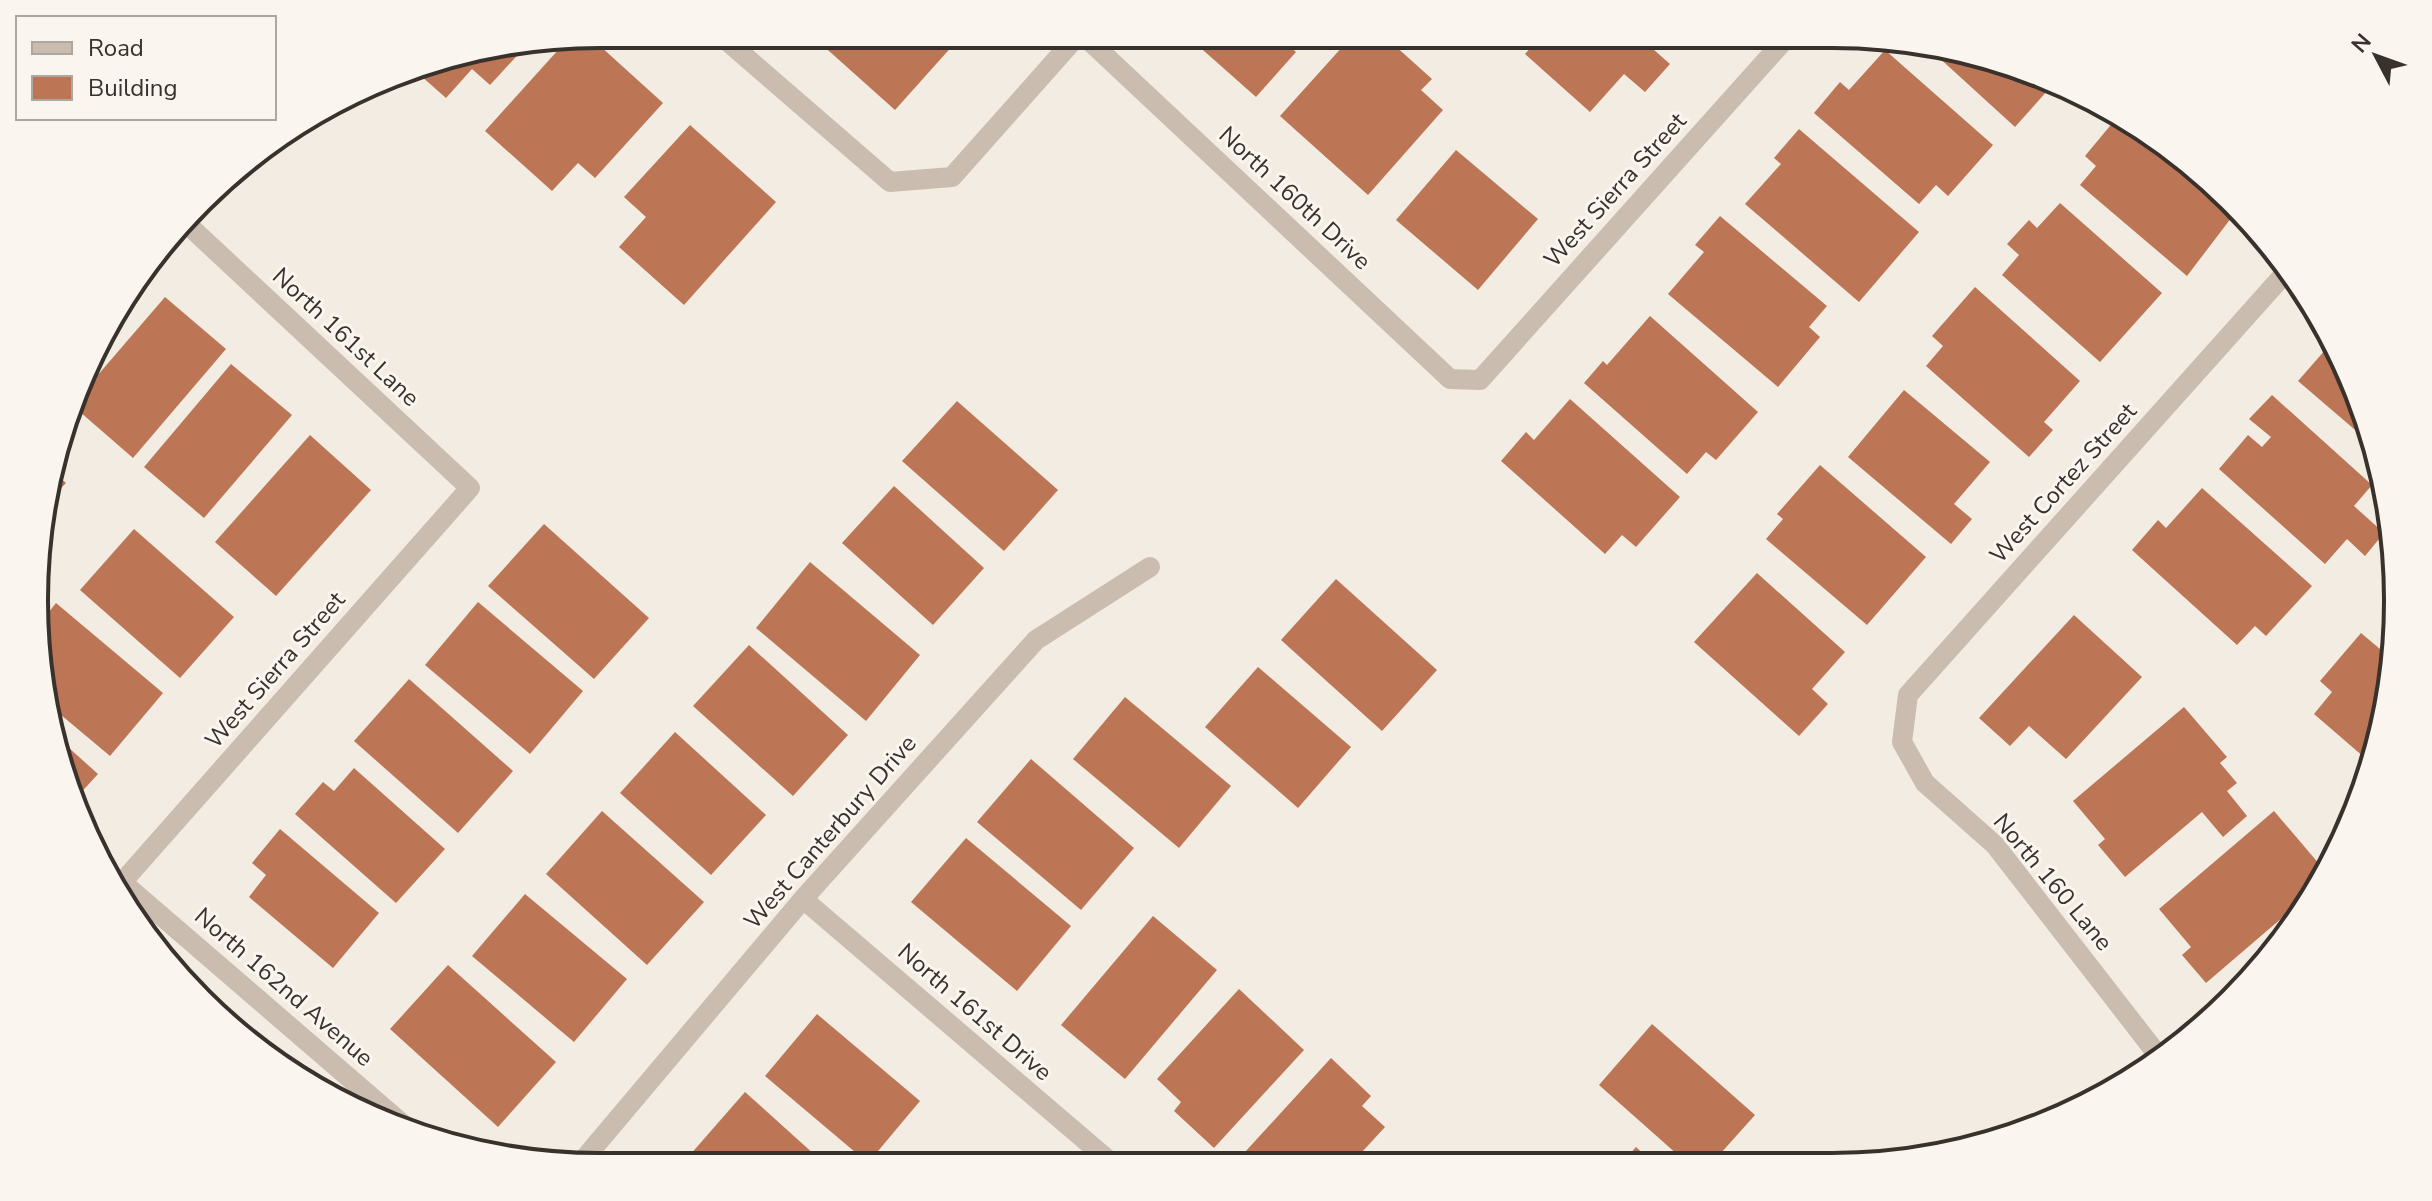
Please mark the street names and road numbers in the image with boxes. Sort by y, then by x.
street label: West Sierra Street [1537,105,1694,274]
street label: North 160th Drive [1212,119,1378,277]
street label: North 161st Lane [266,261,426,413]
street label: West Cortez Street [1982,396,2144,570]
street label: West Sierra Street [198,584,353,755]
street label: West Canterbury Drive [737,728,923,936]
street label: North 160 Lane [1986,807,2120,957]
street label: North 162nd Avenue [188,900,380,1074]
street label: North 161st Drive [891,936,1059,1088]

